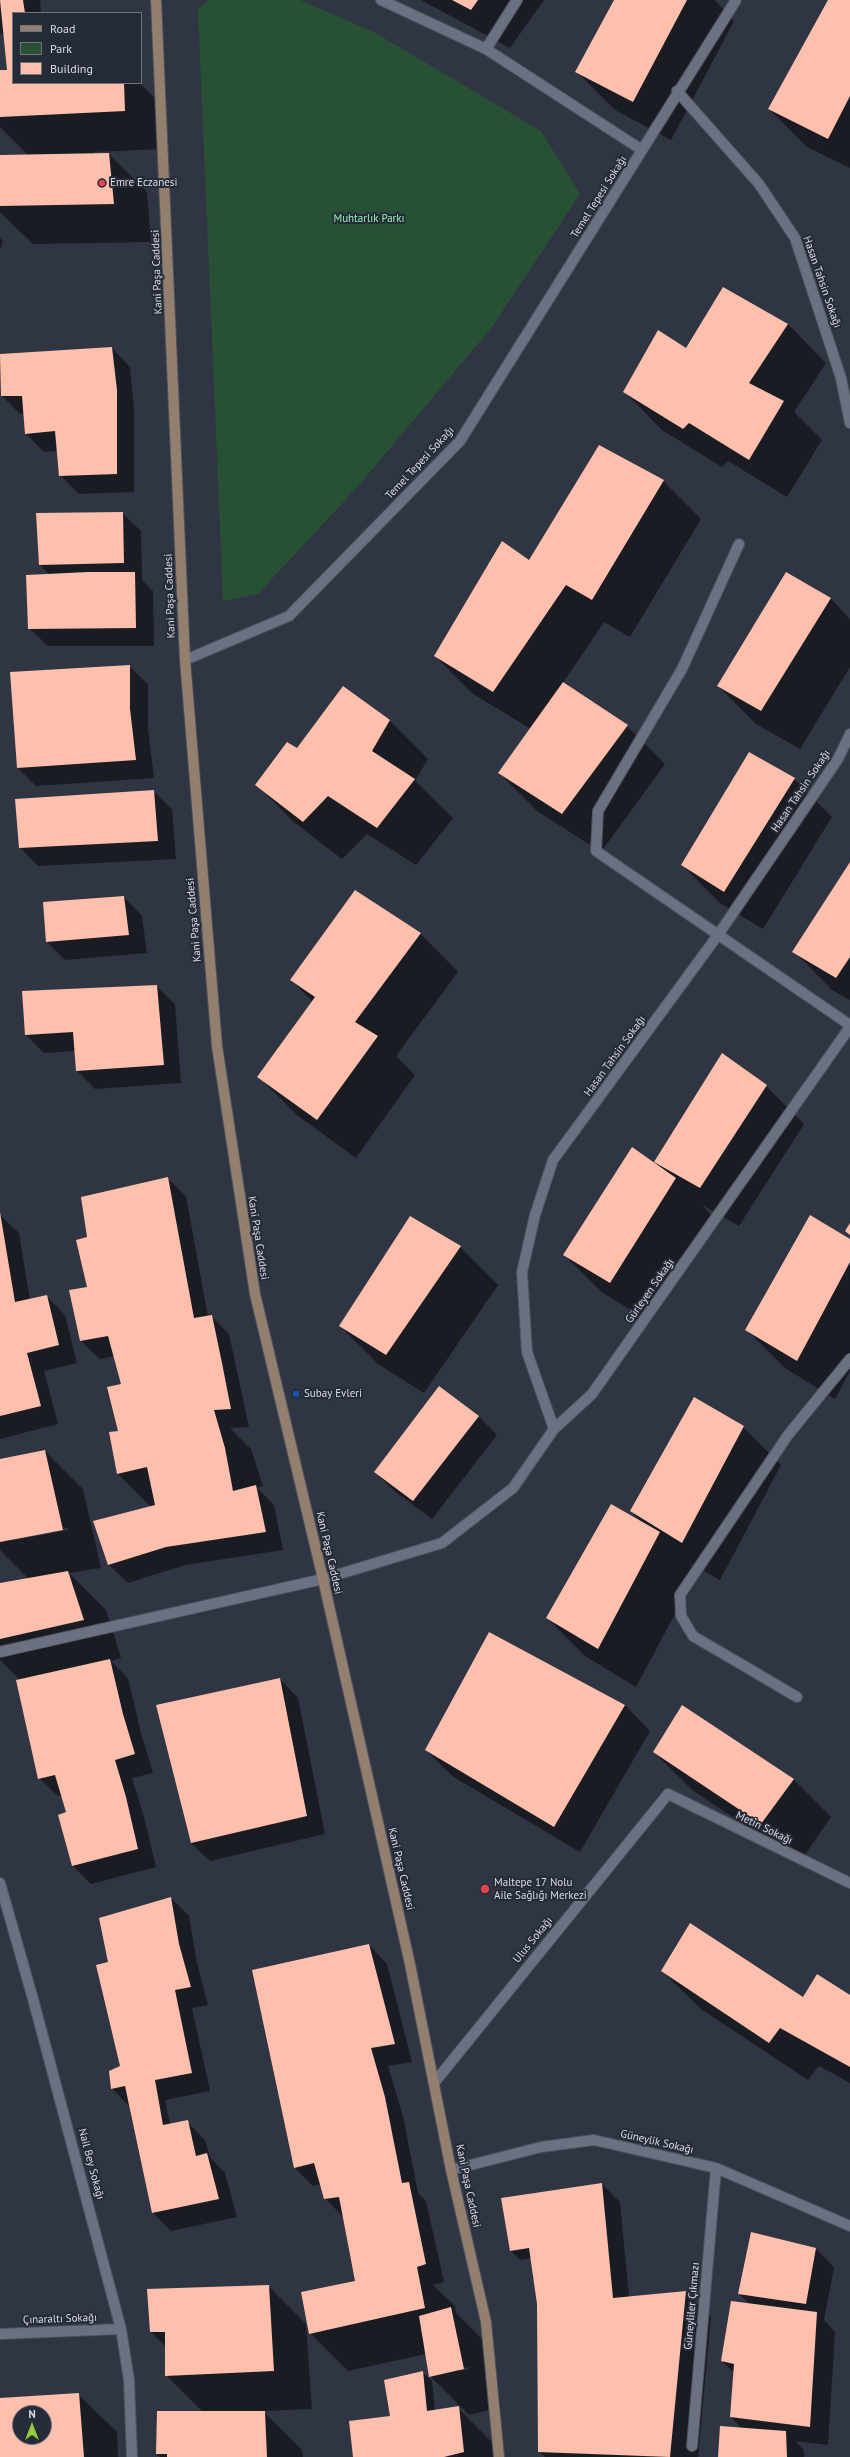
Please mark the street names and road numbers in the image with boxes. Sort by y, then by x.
street label: Temel Tepesi Sokağı [568,153,630,241]
street label: Kani Paşa Caddesi [149,230,165,314]
street label: Hasan Tahsin Sokağı [800,234,844,330]
street label: Temel Tepesi Sokağı [383,424,457,502]
street label: Kani Paşa Caddesi [162,554,178,638]
street label: Hasan Tahsin Sokağı [769,747,833,835]
street label: Kani Paşa Caddesi [184,877,204,963]
street label: Hasan Tahsin Sokağı [581,1013,649,1099]
street label: Kani Paşa Caddesi [245,1195,271,1281]
street label: Gürleyen Sokağı [623,1256,677,1326]
street label: Kani Paşa Caddesi [313,1510,345,1596]
street label: Metin Sokağı [734,1809,794,1847]
street label: Kani Paşa Caddesi [385,1826,417,1912]
street label: Ulus Sokağı [511,1914,555,1966]
street label: Nail Bey Sokağı [75,2127,107,2201]
street label: Güneylik Sokağı [619,2127,695,2157]
street label: Kani Paşa Caddesi [453,2143,483,2229]
street label: Güneyliler Çıkmazı [682,2262,702,2350]
street label: Çınaraltı Sokağı [23,2311,97,2327]

